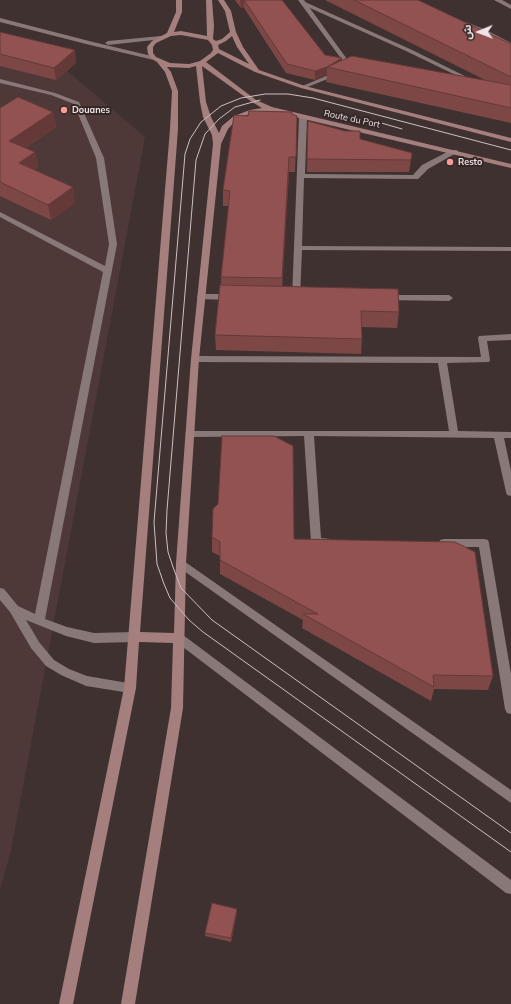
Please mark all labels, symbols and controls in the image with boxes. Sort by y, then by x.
north arrow [459,12,499,52]
text: ش [460,25,474,40]
marker: Douanes [59,105,69,115]
place label: Douanes [72,105,110,115]
street label: Route du Port [323,108,381,130]
marker: Resto [445,157,455,167]
place label: Resto [458,157,482,167]

